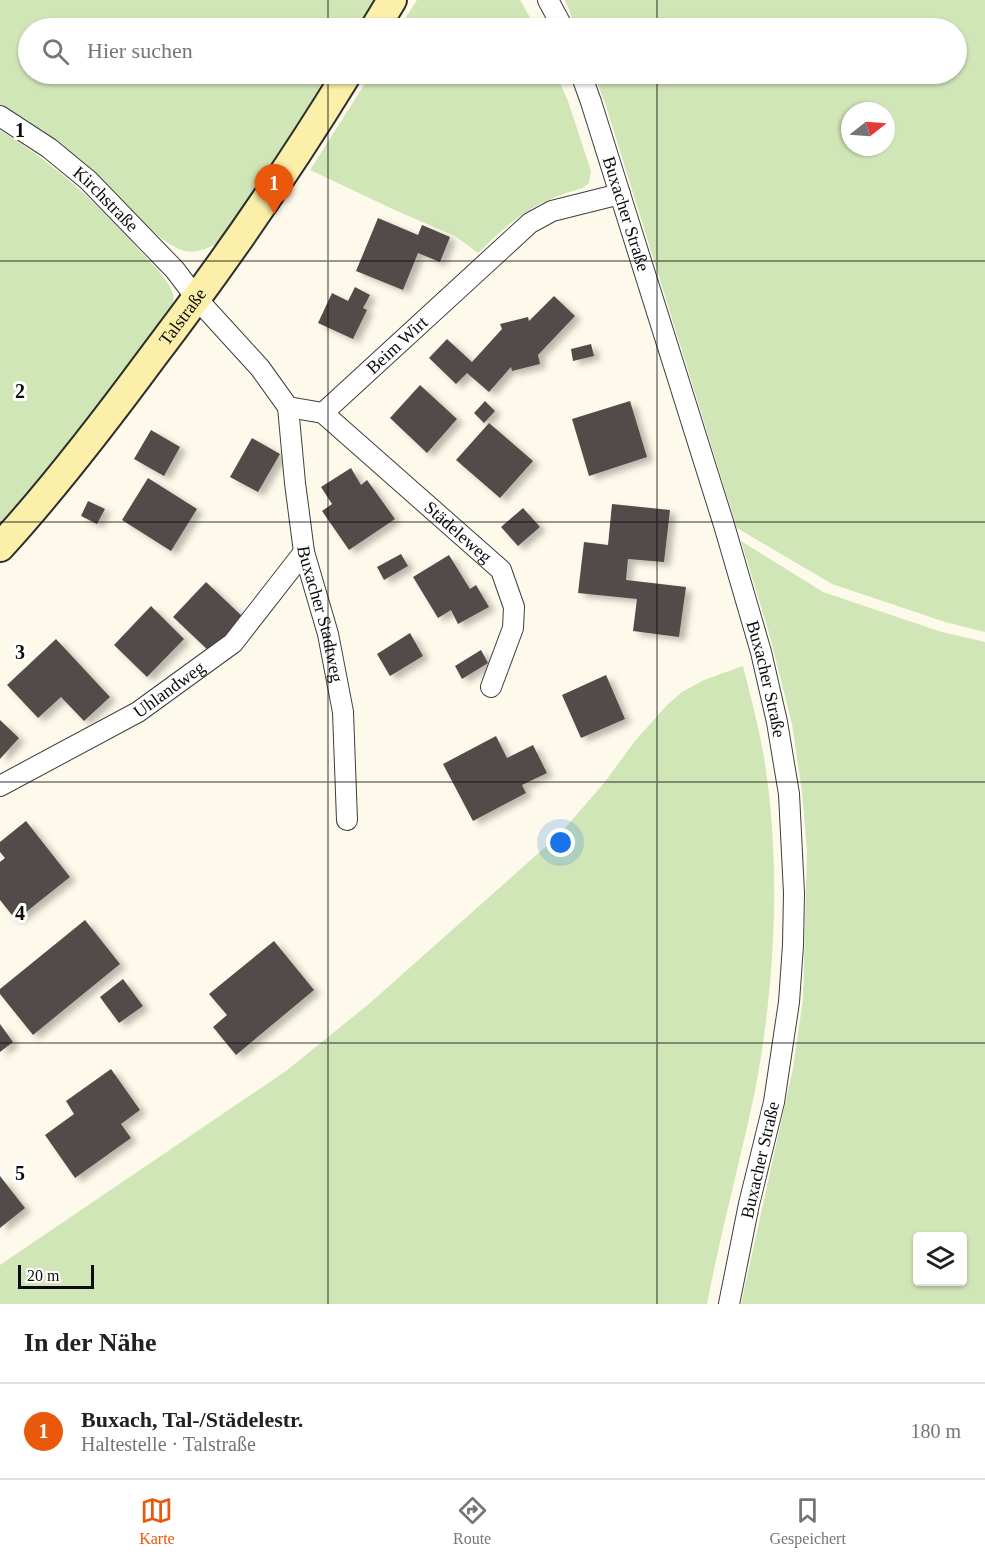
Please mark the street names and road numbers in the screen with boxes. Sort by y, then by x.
street label: Buxacher Straße [599,154,654,274]
street label: Kirchstraße [69,162,142,236]
street label: Talstraße [155,284,210,349]
street label: Beim Wirt [362,312,432,378]
street label: Städeleweg [420,497,496,567]
street label: Buxacher Stadtweg [293,545,347,684]
street label: Buxacher Straße [742,618,789,739]
street label: Uhlandweg [130,657,209,722]
street label: Buxacher Straße [737,1100,783,1220]

